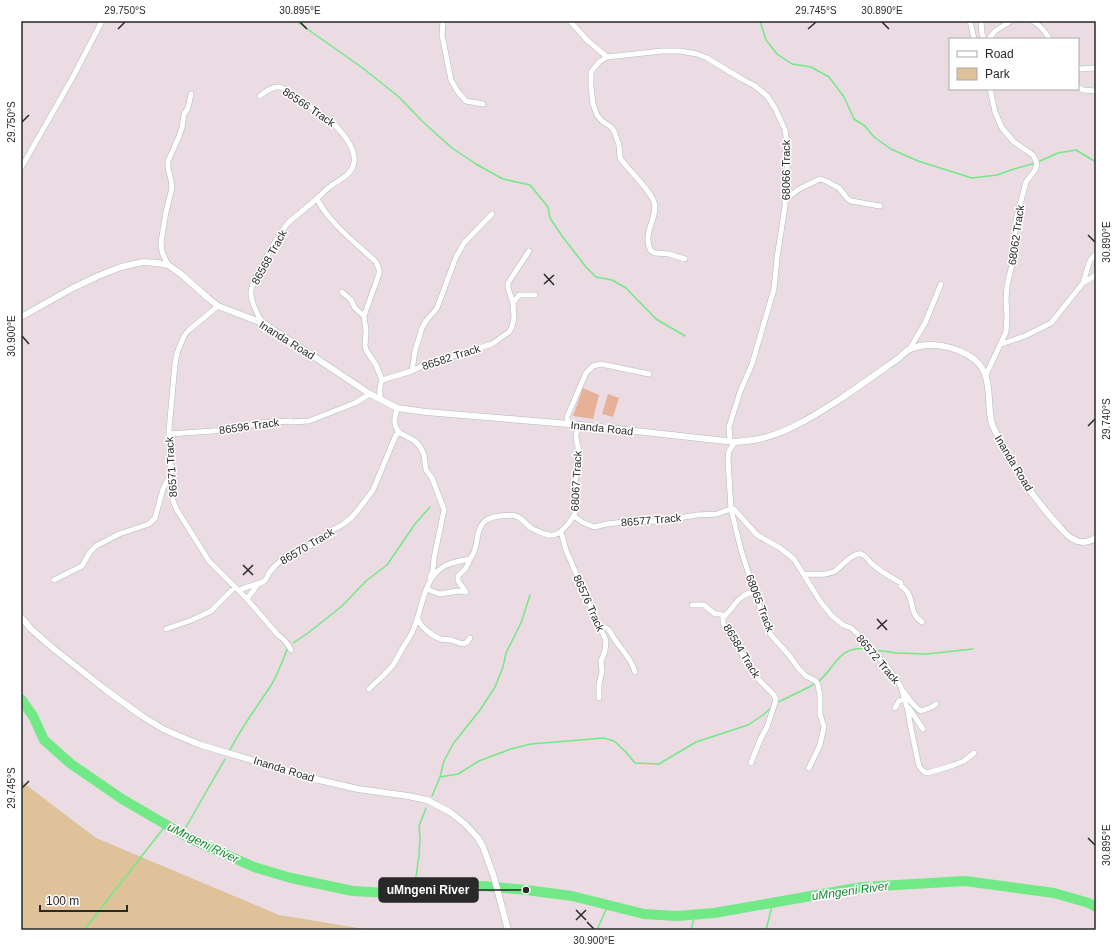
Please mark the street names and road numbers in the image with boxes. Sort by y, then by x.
street label: 86566 Track [281,85,338,129]
street label: 68066 Track [780,139,792,200]
street label: 68062 Track [1006,204,1026,266]
street label: 86568 Track [249,227,289,286]
street label: Inanda Road [257,318,317,362]
street label: 86582 Track [420,342,482,372]
street label: 86596 Track [218,416,280,436]
street label: Inanda Road [570,419,634,437]
street label: Inanda Road [993,433,1035,493]
street label: 86571 Track [163,436,179,498]
street label: 68067 Track [568,450,584,512]
street label: 86577 Track [620,511,682,529]
street label: 86570 Track [278,525,336,567]
street label: 86576 Track [571,573,607,634]
street label: 68065 Track [744,573,777,634]
street label: 86584 Track [721,622,763,680]
street label: 86572 Track [854,632,902,686]
street label: Inanda Road [252,754,316,784]

